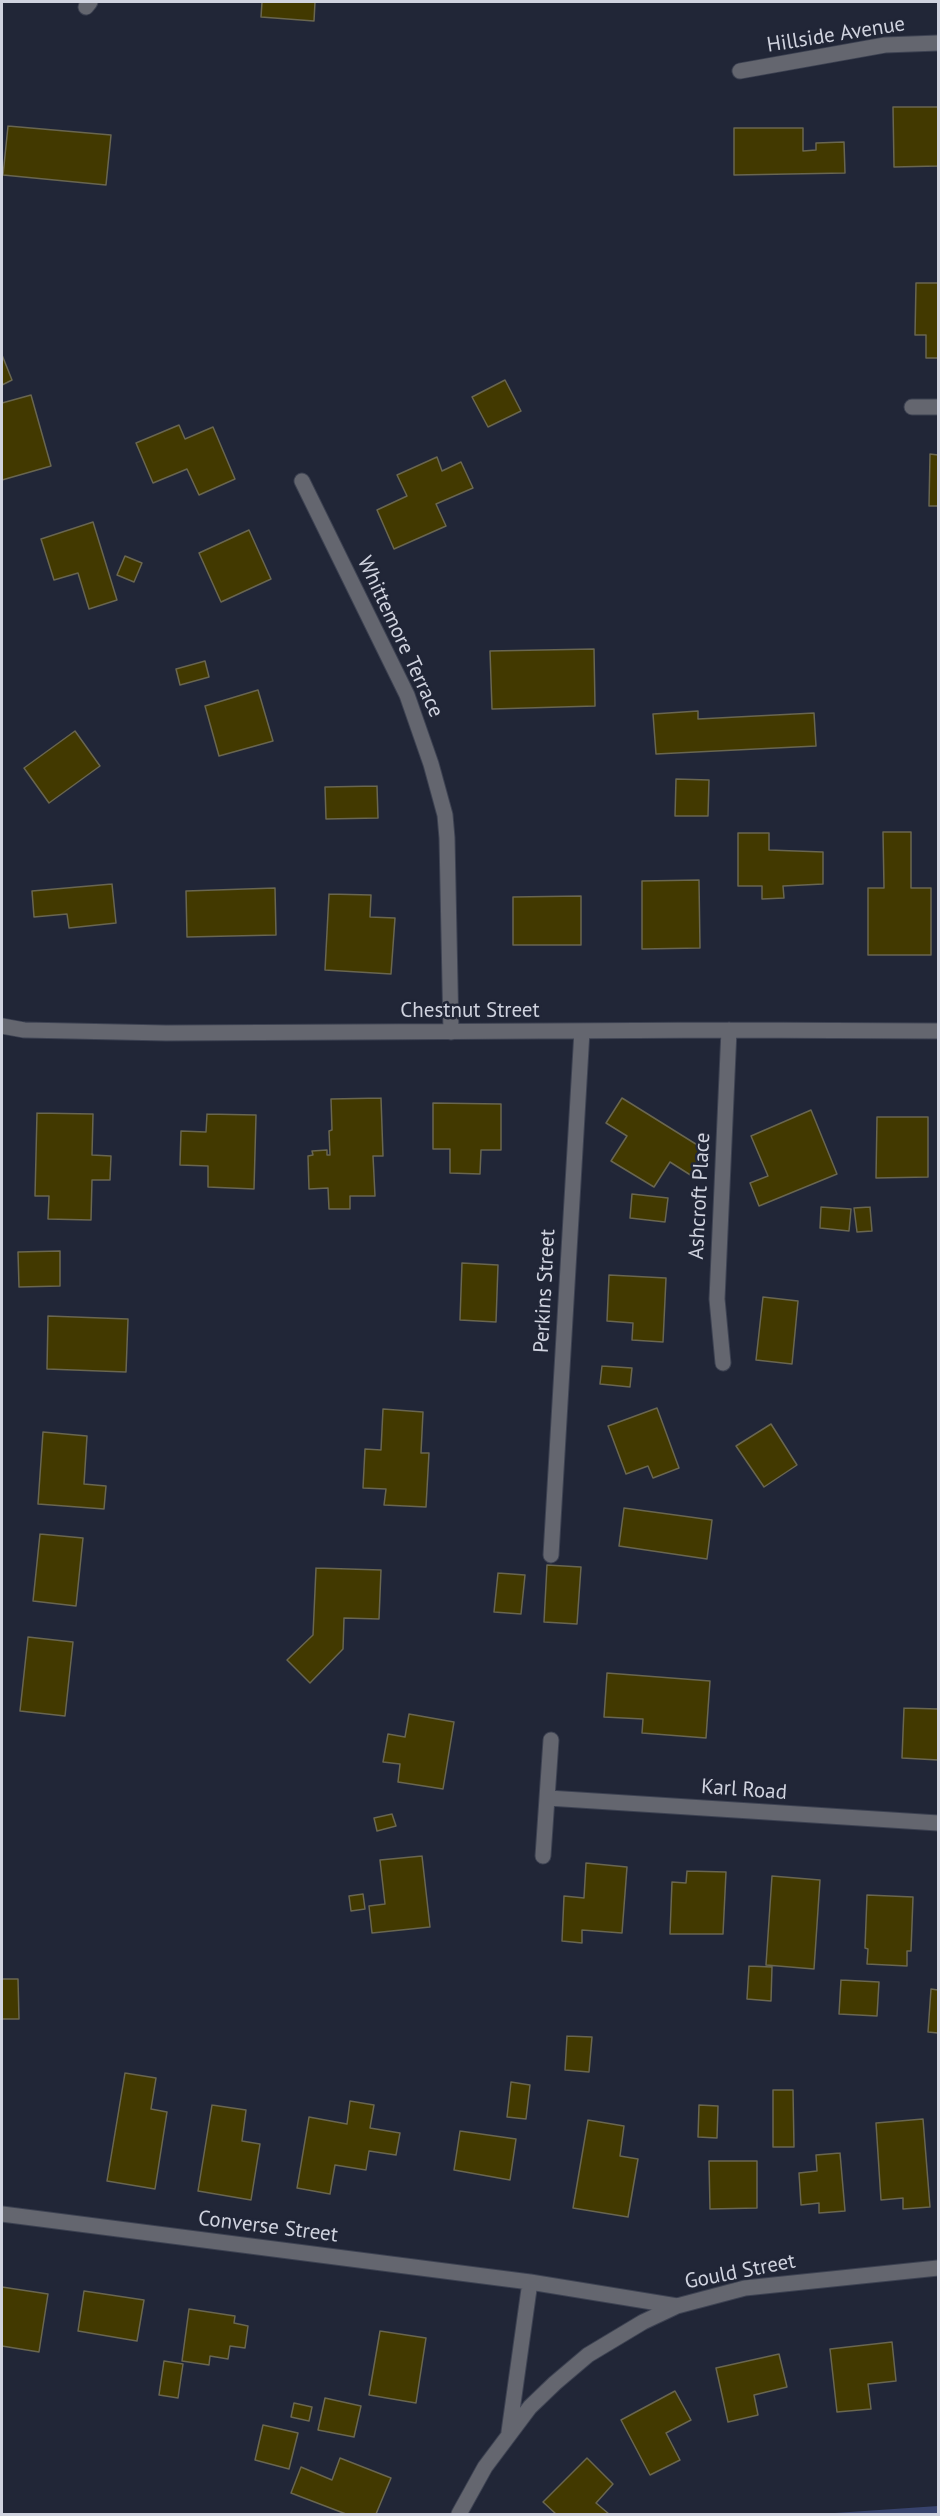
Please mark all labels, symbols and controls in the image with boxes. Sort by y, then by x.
street label: Hillside Avenue [765,12,907,58]
street label: Whittemore Terrace [352,552,448,722]
street label: Chestnut Street [400,998,540,1024]
street label: Ashcroft Place [684,1132,716,1260]
street label: Perkins Street [529,1228,561,1354]
street label: Karl Road [700,1774,788,1806]
street label: Converse Street [197,2206,339,2248]
street label: Gould Street [683,2249,797,2295]

